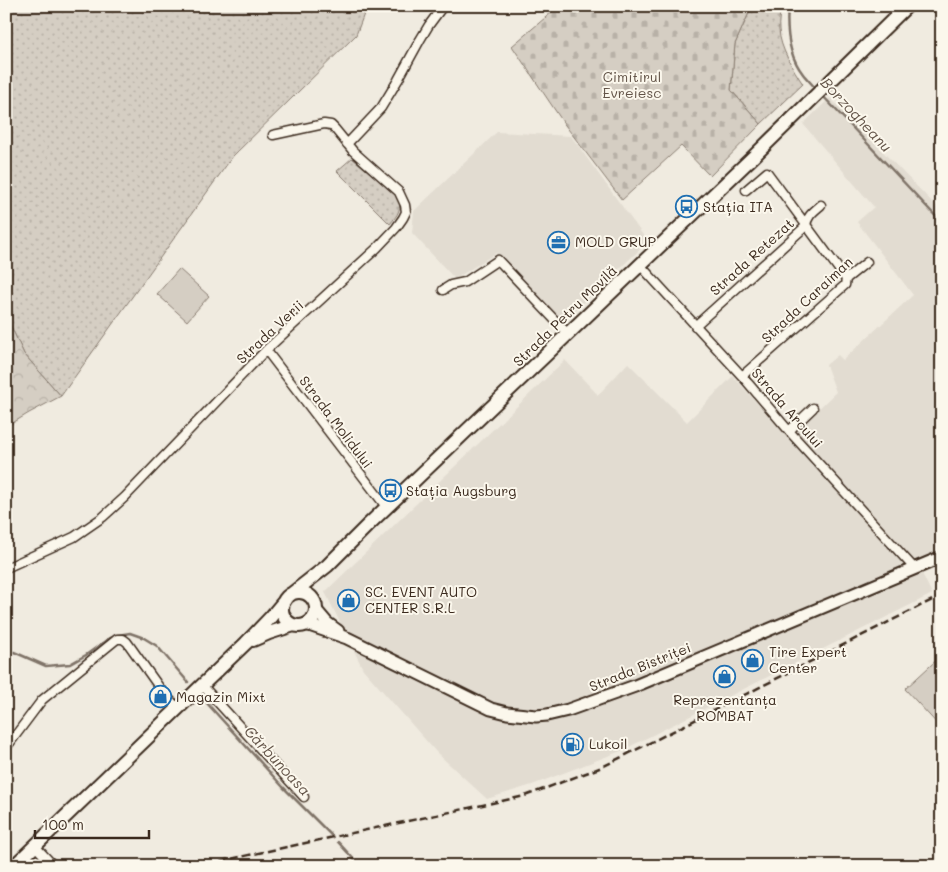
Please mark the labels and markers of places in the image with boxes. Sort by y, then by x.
bus stop icon: Stația ITA [675,195,699,219]
place label: Stația ITA [703,197,773,216]
office icon: MOLD GRUP [547,230,571,254]
place label: MOLD GRUP [575,232,656,251]
bus stop icon: Stația Augsburg [378,479,402,503]
place label: Stația Augsburg [406,481,516,500]
place label: SC. EVENT AUTO CENTER S.R.L [365,582,477,617]
shop icon: SC. EVENT AUTO CENTER S.R.L [337,588,361,612]
place label: Tire Expert Center [769,642,847,677]
shop icon: Tire Expert Center [741,648,765,672]
shop icon: Reprezentanța ROMBAT [713,665,737,689]
shop icon: Magazin Mixt [148,685,172,709]
place label: Magazin Mixt [176,687,266,706]
place label: Reprezentanța ROMBAT [673,690,777,725]
fuel station icon: Lukoil [561,732,585,756]
place label: Lukoil [589,734,628,753]

